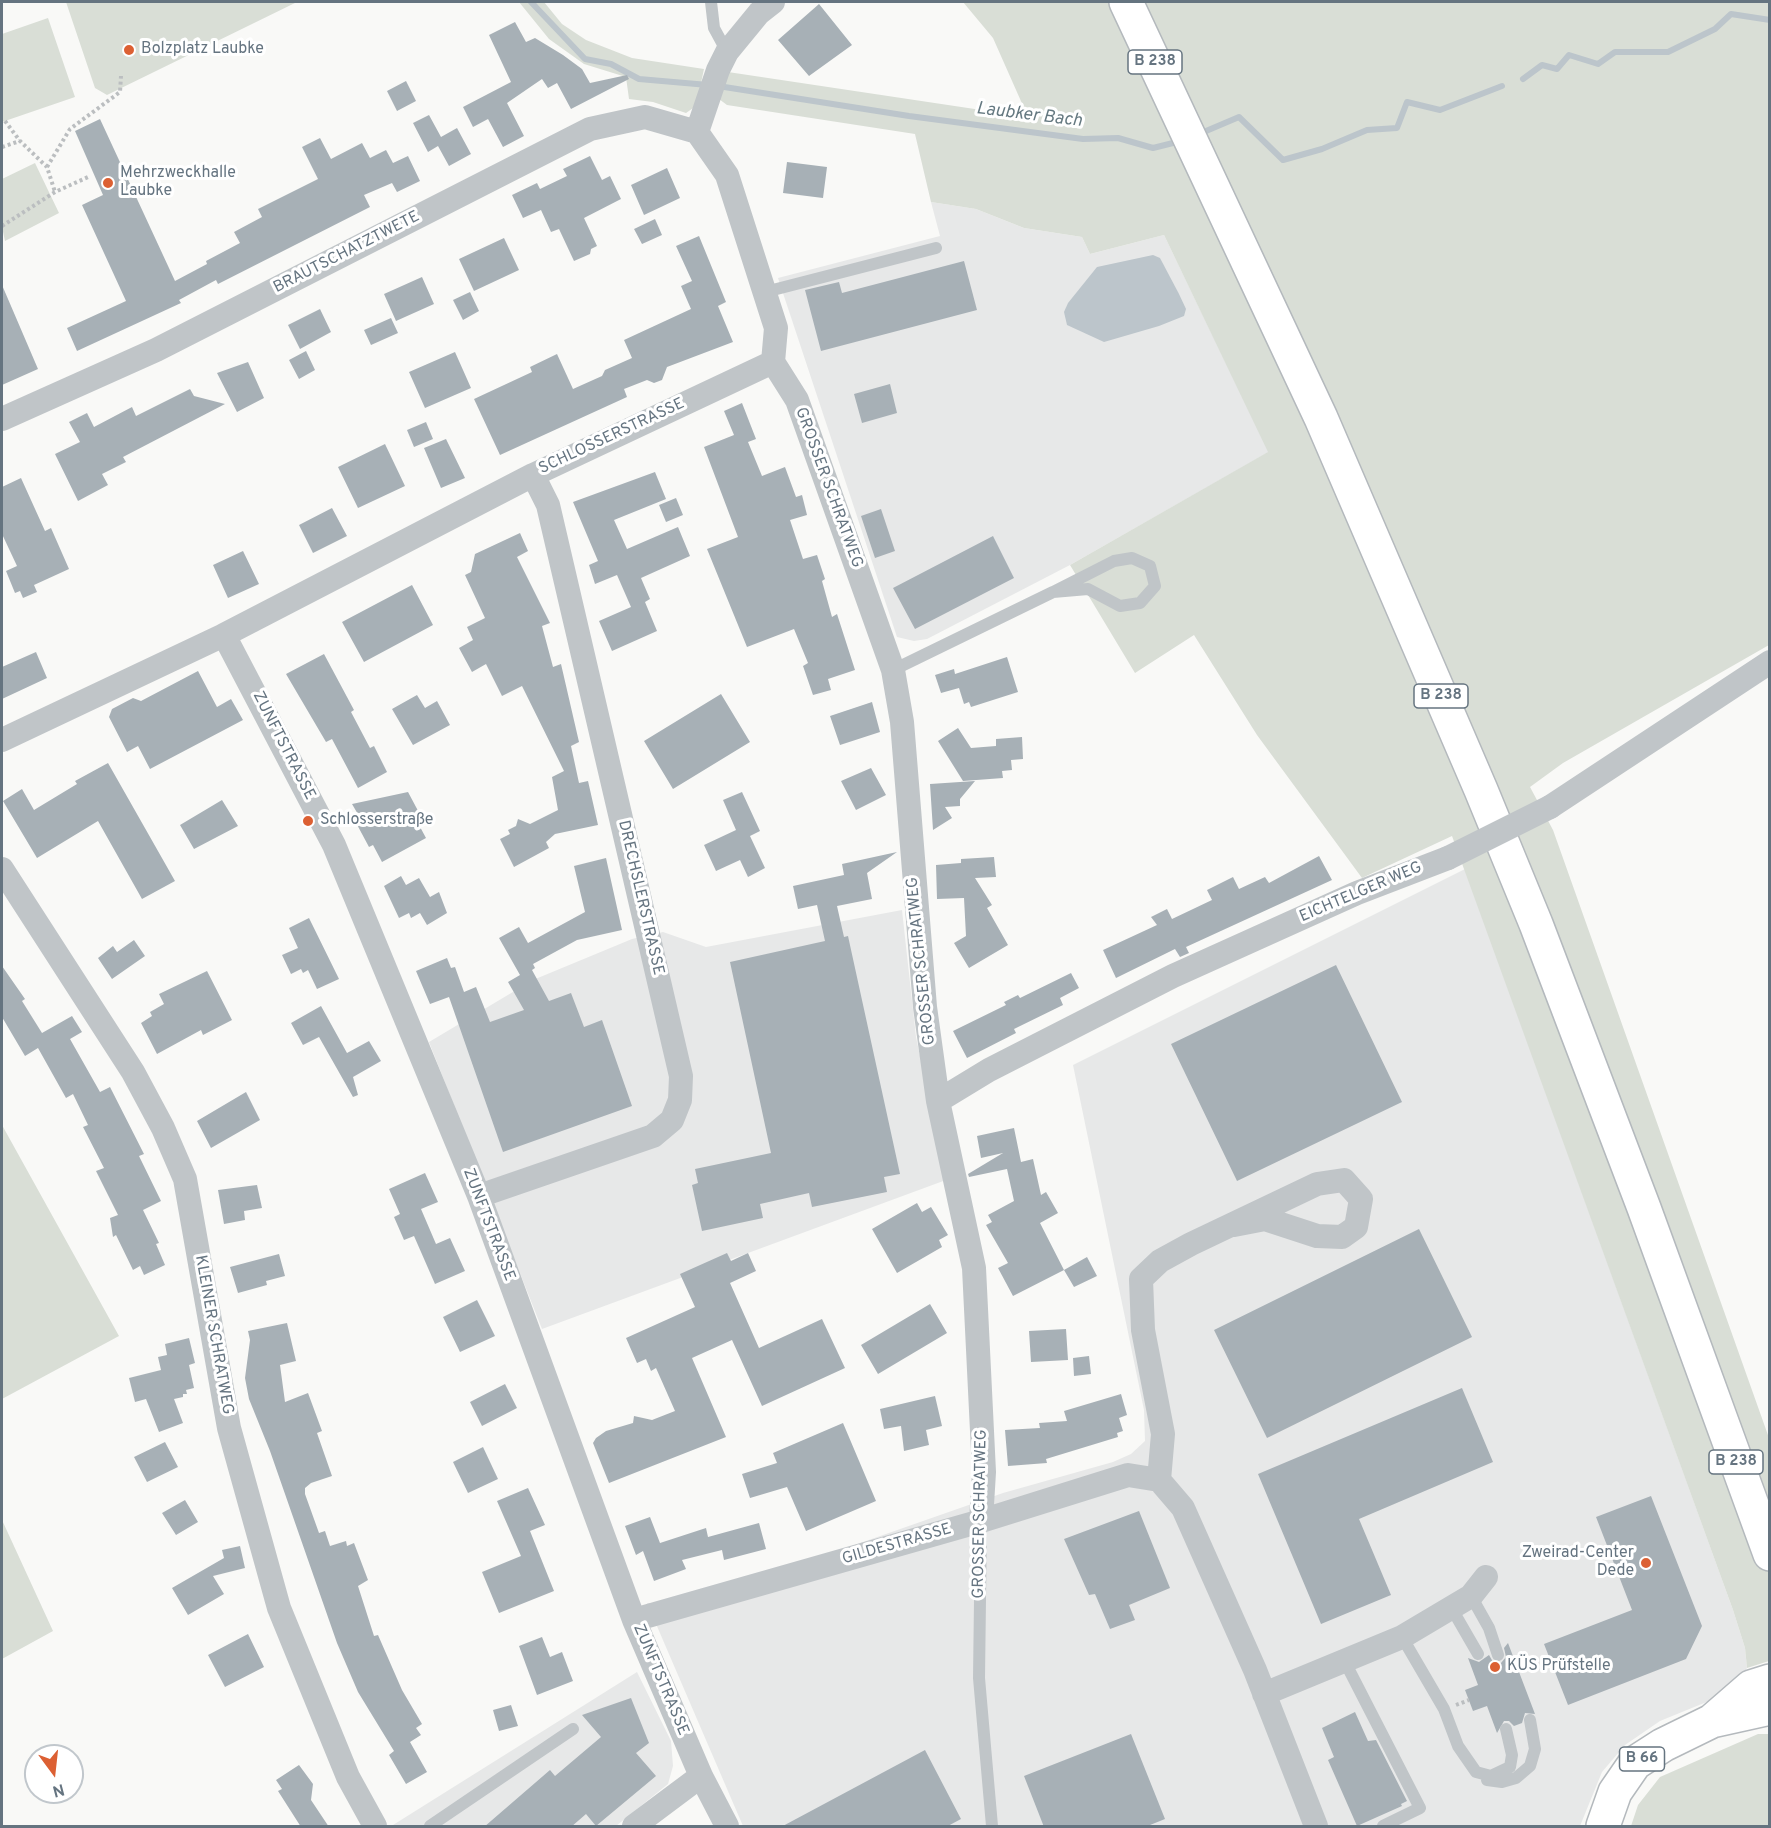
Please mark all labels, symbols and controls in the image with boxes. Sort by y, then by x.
place label: Bolzplatz Laubke [141,40,264,60]
marker: Bolzplatz Laubke [122,43,136,57]
road number: B 238 [1128,50,1182,74]
water label: Laubker Bach [975,99,1083,133]
place label: Mehrzweckhalle Laubke [120,164,236,202]
marker: Mehrzweckhalle Laubke [101,176,115,190]
street label: BRAUTSCHATZTWETE [271,208,423,298]
street label: SCHLOSSERSTRASSE [536,395,688,479]
street label: GROSSER SCHRATWEG [790,405,866,571]
road number: B 238 [1414,684,1468,708]
street label: ZUNFTSTRASSE [247,689,319,803]
place label: Schlosserstraße [320,811,433,831]
marker: Schlosserstraße [301,814,315,828]
street label: DRECHSLERSTRASSE [613,819,667,977]
street label: EICHTELGER WEG [1297,859,1425,927]
street label: GROSSER SCHRATWEG [904,876,940,1046]
street label: ZUNFTSTRASSE [458,1166,518,1284]
street label: KLEINER SCHRATWEG [190,1254,236,1416]
street label: GROSSER SCHRATWEG [970,1429,992,1599]
road number: B 238 [1709,1450,1763,1474]
street label: GILDESTRASSE [840,1520,954,1570]
place label: Zweirad-Center Dede [1522,1544,1634,1582]
marker: Zweirad-Center Dede [1639,1556,1653,1570]
street label: ZUNFTSTRASSE [628,1621,692,1739]
place label: KÜS Prüfstelle [1507,1657,1611,1677]
marker: KÜS Prüfstelle [1488,1660,1502,1674]
north arrow [24,1744,84,1804]
road number: B 66 [1620,1747,1664,1771]
text: N [50,1778,66,1801]

